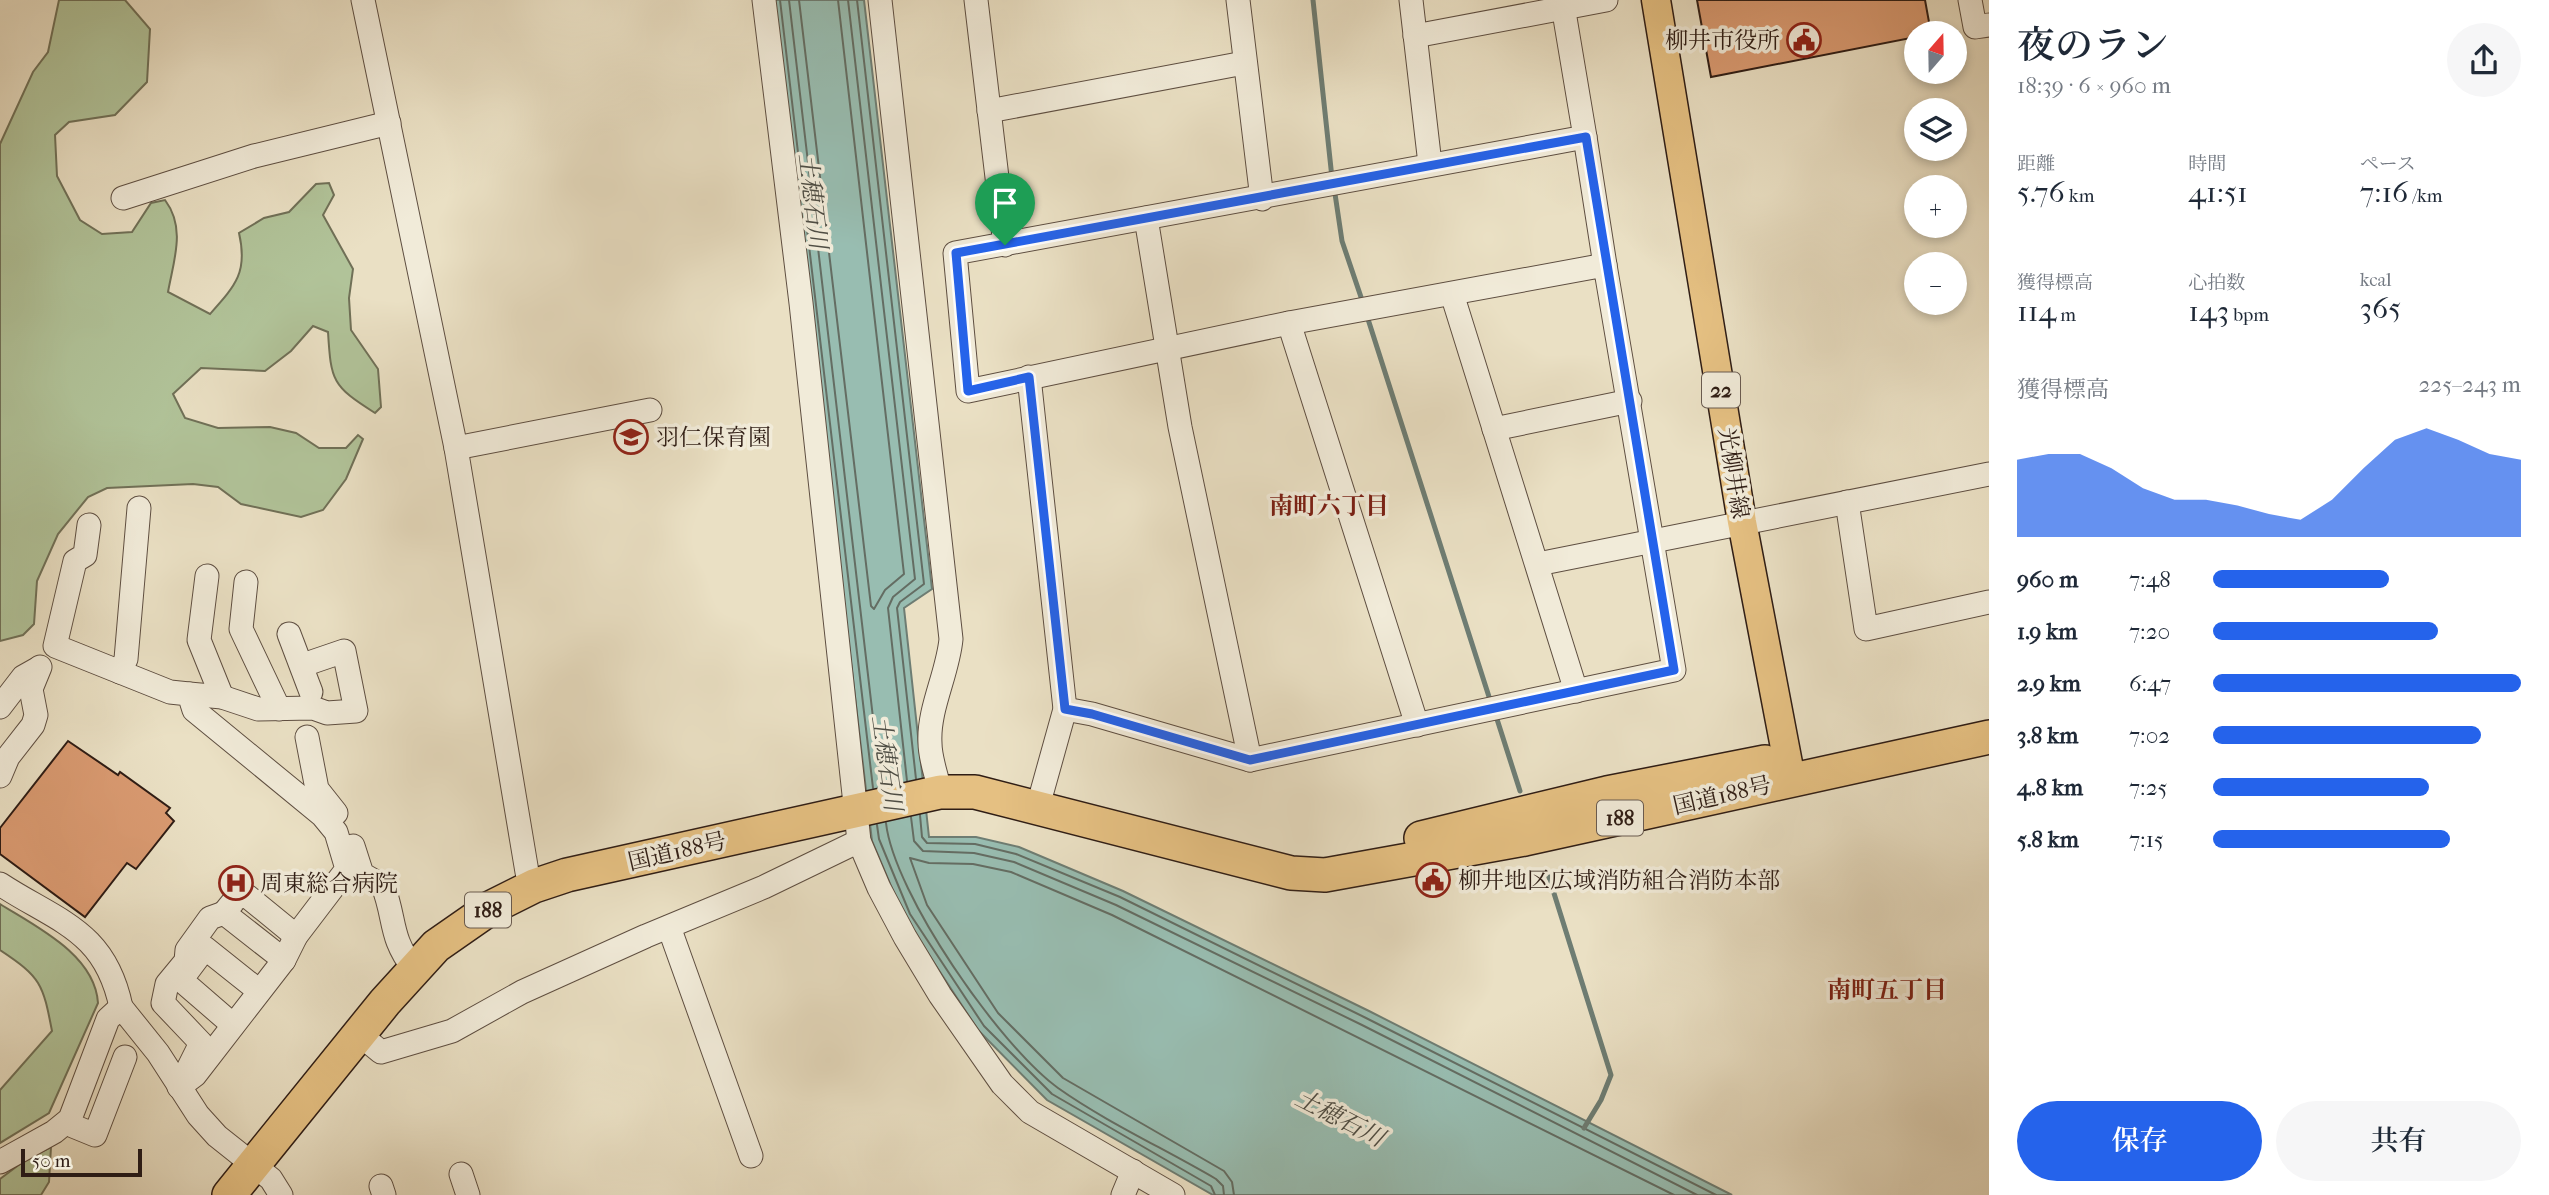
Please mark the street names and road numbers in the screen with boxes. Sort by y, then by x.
road number: 22 [1702,372,1740,408]
street label: 光柳井線 [1713,426,1754,521]
street label: 国道188号 [1670,771,1774,820]
road number: 188 [1597,800,1643,836]
street label: 国道188号 [625,827,729,876]
road number: 188 [465,892,511,928]

